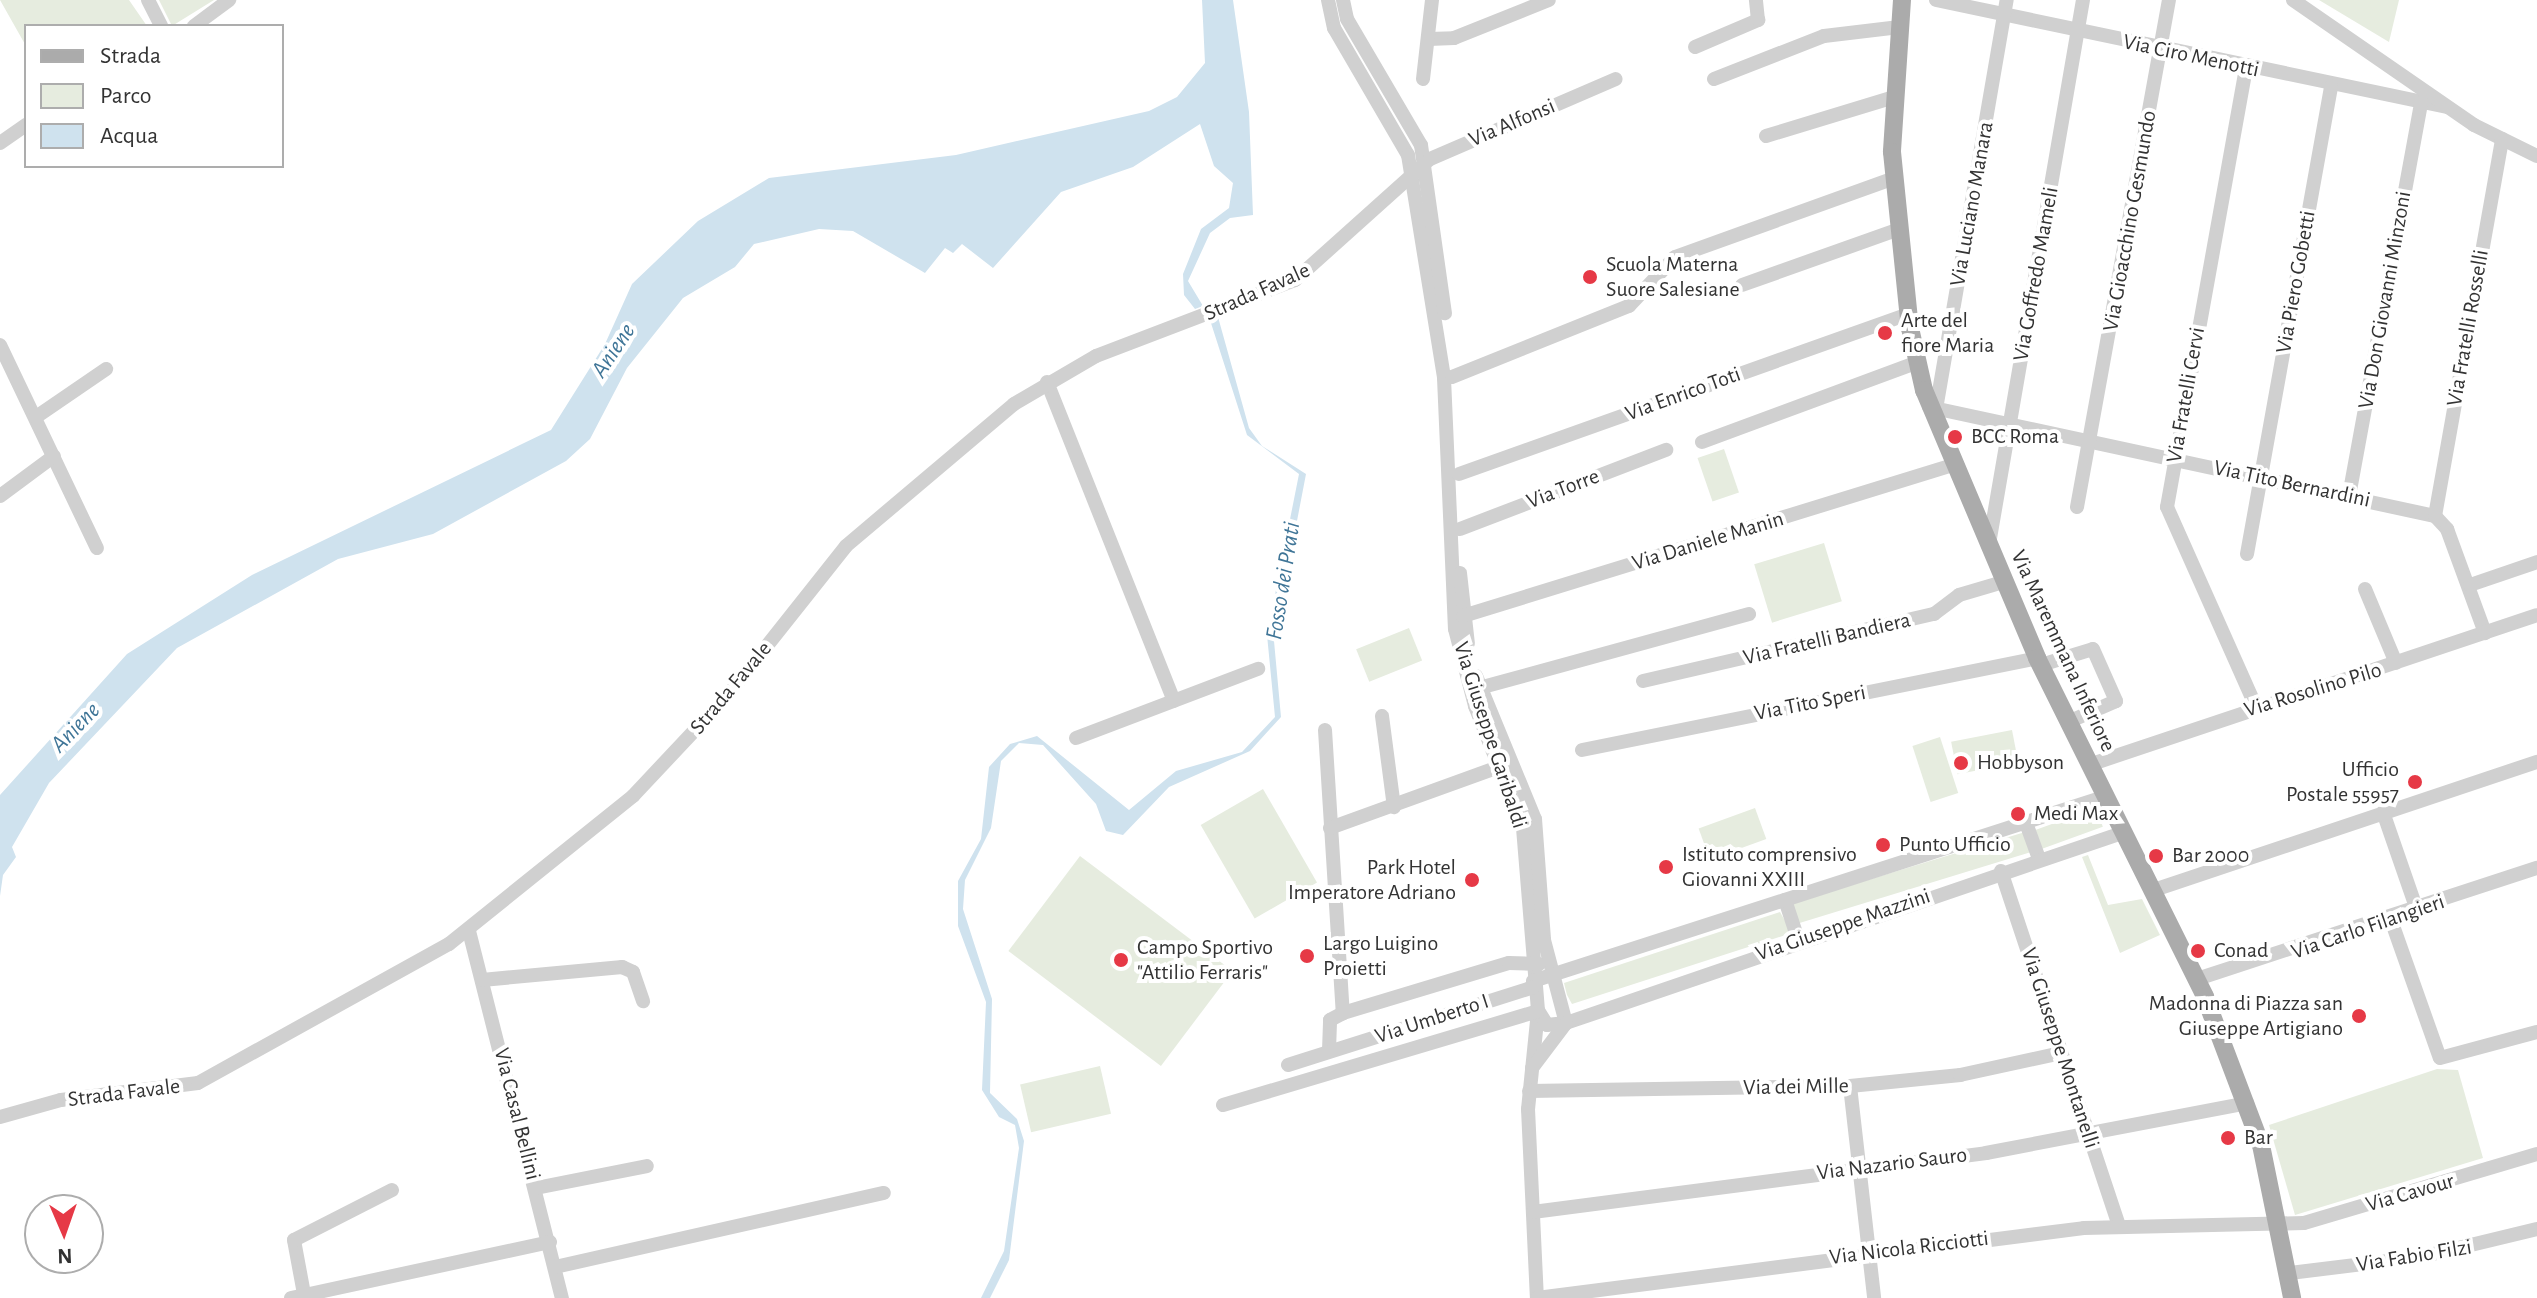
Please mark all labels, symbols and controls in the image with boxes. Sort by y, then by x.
legend [24,24,284,168]
street label: Via Ciro Menotti [2121,29,2261,83]
text: Strada [100,44,161,68]
text: Parco [100,84,151,108]
street label: Via Alfonsi [1465,93,1559,153]
street label: Via Gioacchino Gesmundo [2098,109,2162,333]
street label: Via Luciano Manara [1945,120,1999,288]
text: Acqua [100,124,158,148]
street label: Via Goffredo Mameli [2008,185,2064,363]
street label: Via Don Giovanni Minzoni [2353,189,2417,411]
street label: Via Piero Gobetti [2270,209,2322,355]
street label: Via Fratelli Rosselli [2441,248,2495,408]
place label: Scuola Materna Suore Salesiane [1606,251,1740,302]
street label: Strada Favale [1200,257,1314,327]
marker: Scuola Materna Suore Salesiane [1581,268,1599,286]
place label: Arte del fiore Maria [1901,307,1994,358]
water label: Aniene [586,319,642,383]
marker: Arte del fiore Maria [1876,324,1894,342]
street label: Via Fratelli Cervi [2161,325,2211,465]
street label: Via Enrico Toti [1622,361,1744,427]
place label: BCC Roma [1971,424,2059,450]
marker: BCC Roma [1946,428,1964,446]
street label: Via Tito Bernardini [2211,455,2373,513]
street label: Via Torre [1523,463,1603,515]
street label: Via Daniele Manin [1629,505,1787,577]
water label: Fosso dei Prati [1260,520,1308,642]
street label: Via Maremmana Inferiore [2005,546,2121,756]
street label: Via Fratelli Bandiera [1741,607,1913,671]
street label: Strada Favale [685,636,777,740]
street label: Via Giuseppe Garibaldi [1447,638,1533,832]
street label: Via Rosolino Pilo [2241,657,2385,723]
street label: Via Tito Speri [1752,679,1868,727]
water label: Aniene [45,697,107,759]
place label: Hobbyson [1977,750,2064,776]
marker: Hobbyson [1952,754,1970,772]
place label: Ufficio Postale 55957 [2286,756,2399,808]
marker: Ufficio Postale 55957 [2406,773,2424,791]
place label: Medi Max [2034,801,2118,827]
marker: Medi Max [2009,805,2027,823]
place label: Punto Ufficio [1899,832,2011,858]
marker: Punto Ufficio [1874,836,1892,854]
place label: Istituto comprensivo Giovanni XXIII [1682,841,1857,892]
place label: Bar 2000 [2172,843,2249,869]
marker: Bar 2000 [2147,847,2165,865]
place label: Park Hotel Imperatore Adriano [1288,854,1456,906]
marker: Istituto comprensivo Giovanni XXIII [1657,858,1675,876]
marker: Park Hotel Imperatore Adriano [1463,871,1481,889]
street label: Via Giuseppe Mazzini [1752,883,1934,967]
street label: Via Carlo Filangieri [2288,888,2448,966]
place label: Largo Luigino Proietti [1323,930,1438,982]
place label: Campo Sportivo "Attilio Ferraris" [1137,934,1273,986]
place label: Conad [2214,938,2268,964]
marker: Conad [2189,942,2207,960]
street label: Via Giuseppe Montanelli [2015,944,2105,1152]
marker: Largo Luigino Proietti [1298,947,1316,965]
marker: Campo Sportivo "Attilio Ferraris" [1112,951,1130,969]
street label: Via Umberto I [1372,988,1492,1050]
place label: Madonna di Piazza san Giuseppe Artigiano [2149,990,2343,1042]
marker: Madonna di Piazza san Giuseppe Artigiano [2350,1007,2368,1025]
street label: Via Casal Bellini [488,1045,546,1183]
street label: Strada Favale [66,1073,182,1113]
street label: Via dei Mille [1743,1073,1849,1101]
place label: Bar [2244,1125,2273,1151]
marker: Bar [2219,1129,2237,1147]
street label: Via Nazario Sauro [1815,1142,1969,1186]
street label: Via Cavour [2363,1168,2457,1218]
north arrow [24,1194,104,1274]
street label: Via Nicola Ricciotti [1828,1225,1990,1271]
street label: Via Fabio Filzi [2354,1234,2474,1278]
text: N [57,1245,73,1267]

